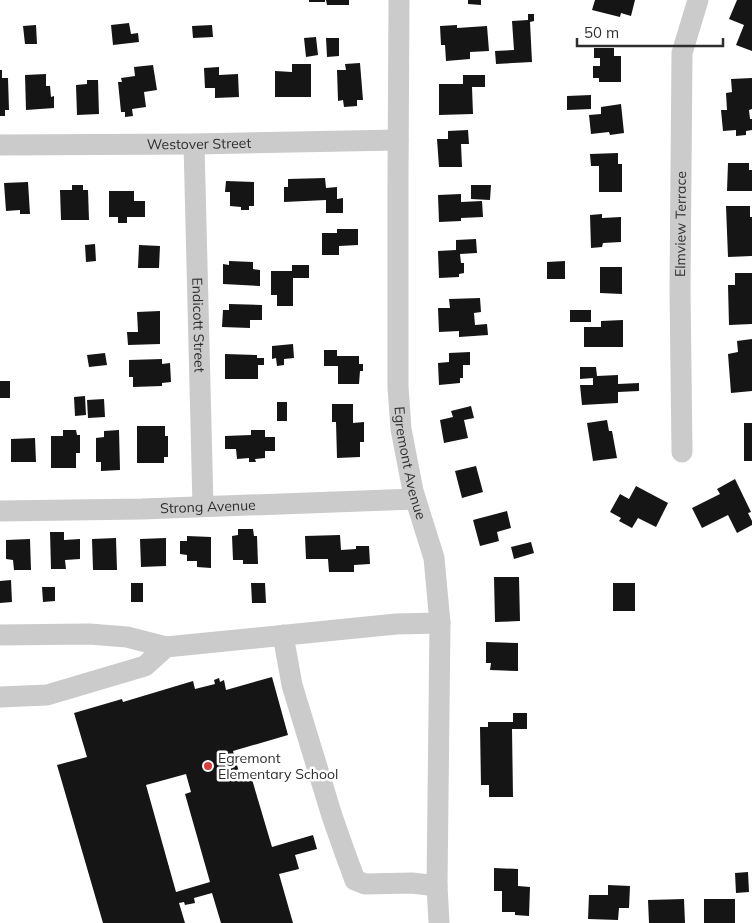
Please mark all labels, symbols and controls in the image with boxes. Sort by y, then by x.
scale bar [577,15,723,47]
text: 50 m [584,23,619,42]
street label: Westover Street [147,134,251,153]
street label: Elmview Terrace [671,171,690,277]
street label: Endicott Street [188,277,209,373]
street label: Egremont Avenue [390,406,430,522]
street label: Strong Avenue [160,496,256,517]
place label: Egremont Elementary School [218,749,338,783]
marker: Egremont Elementary School [202,760,214,772]

